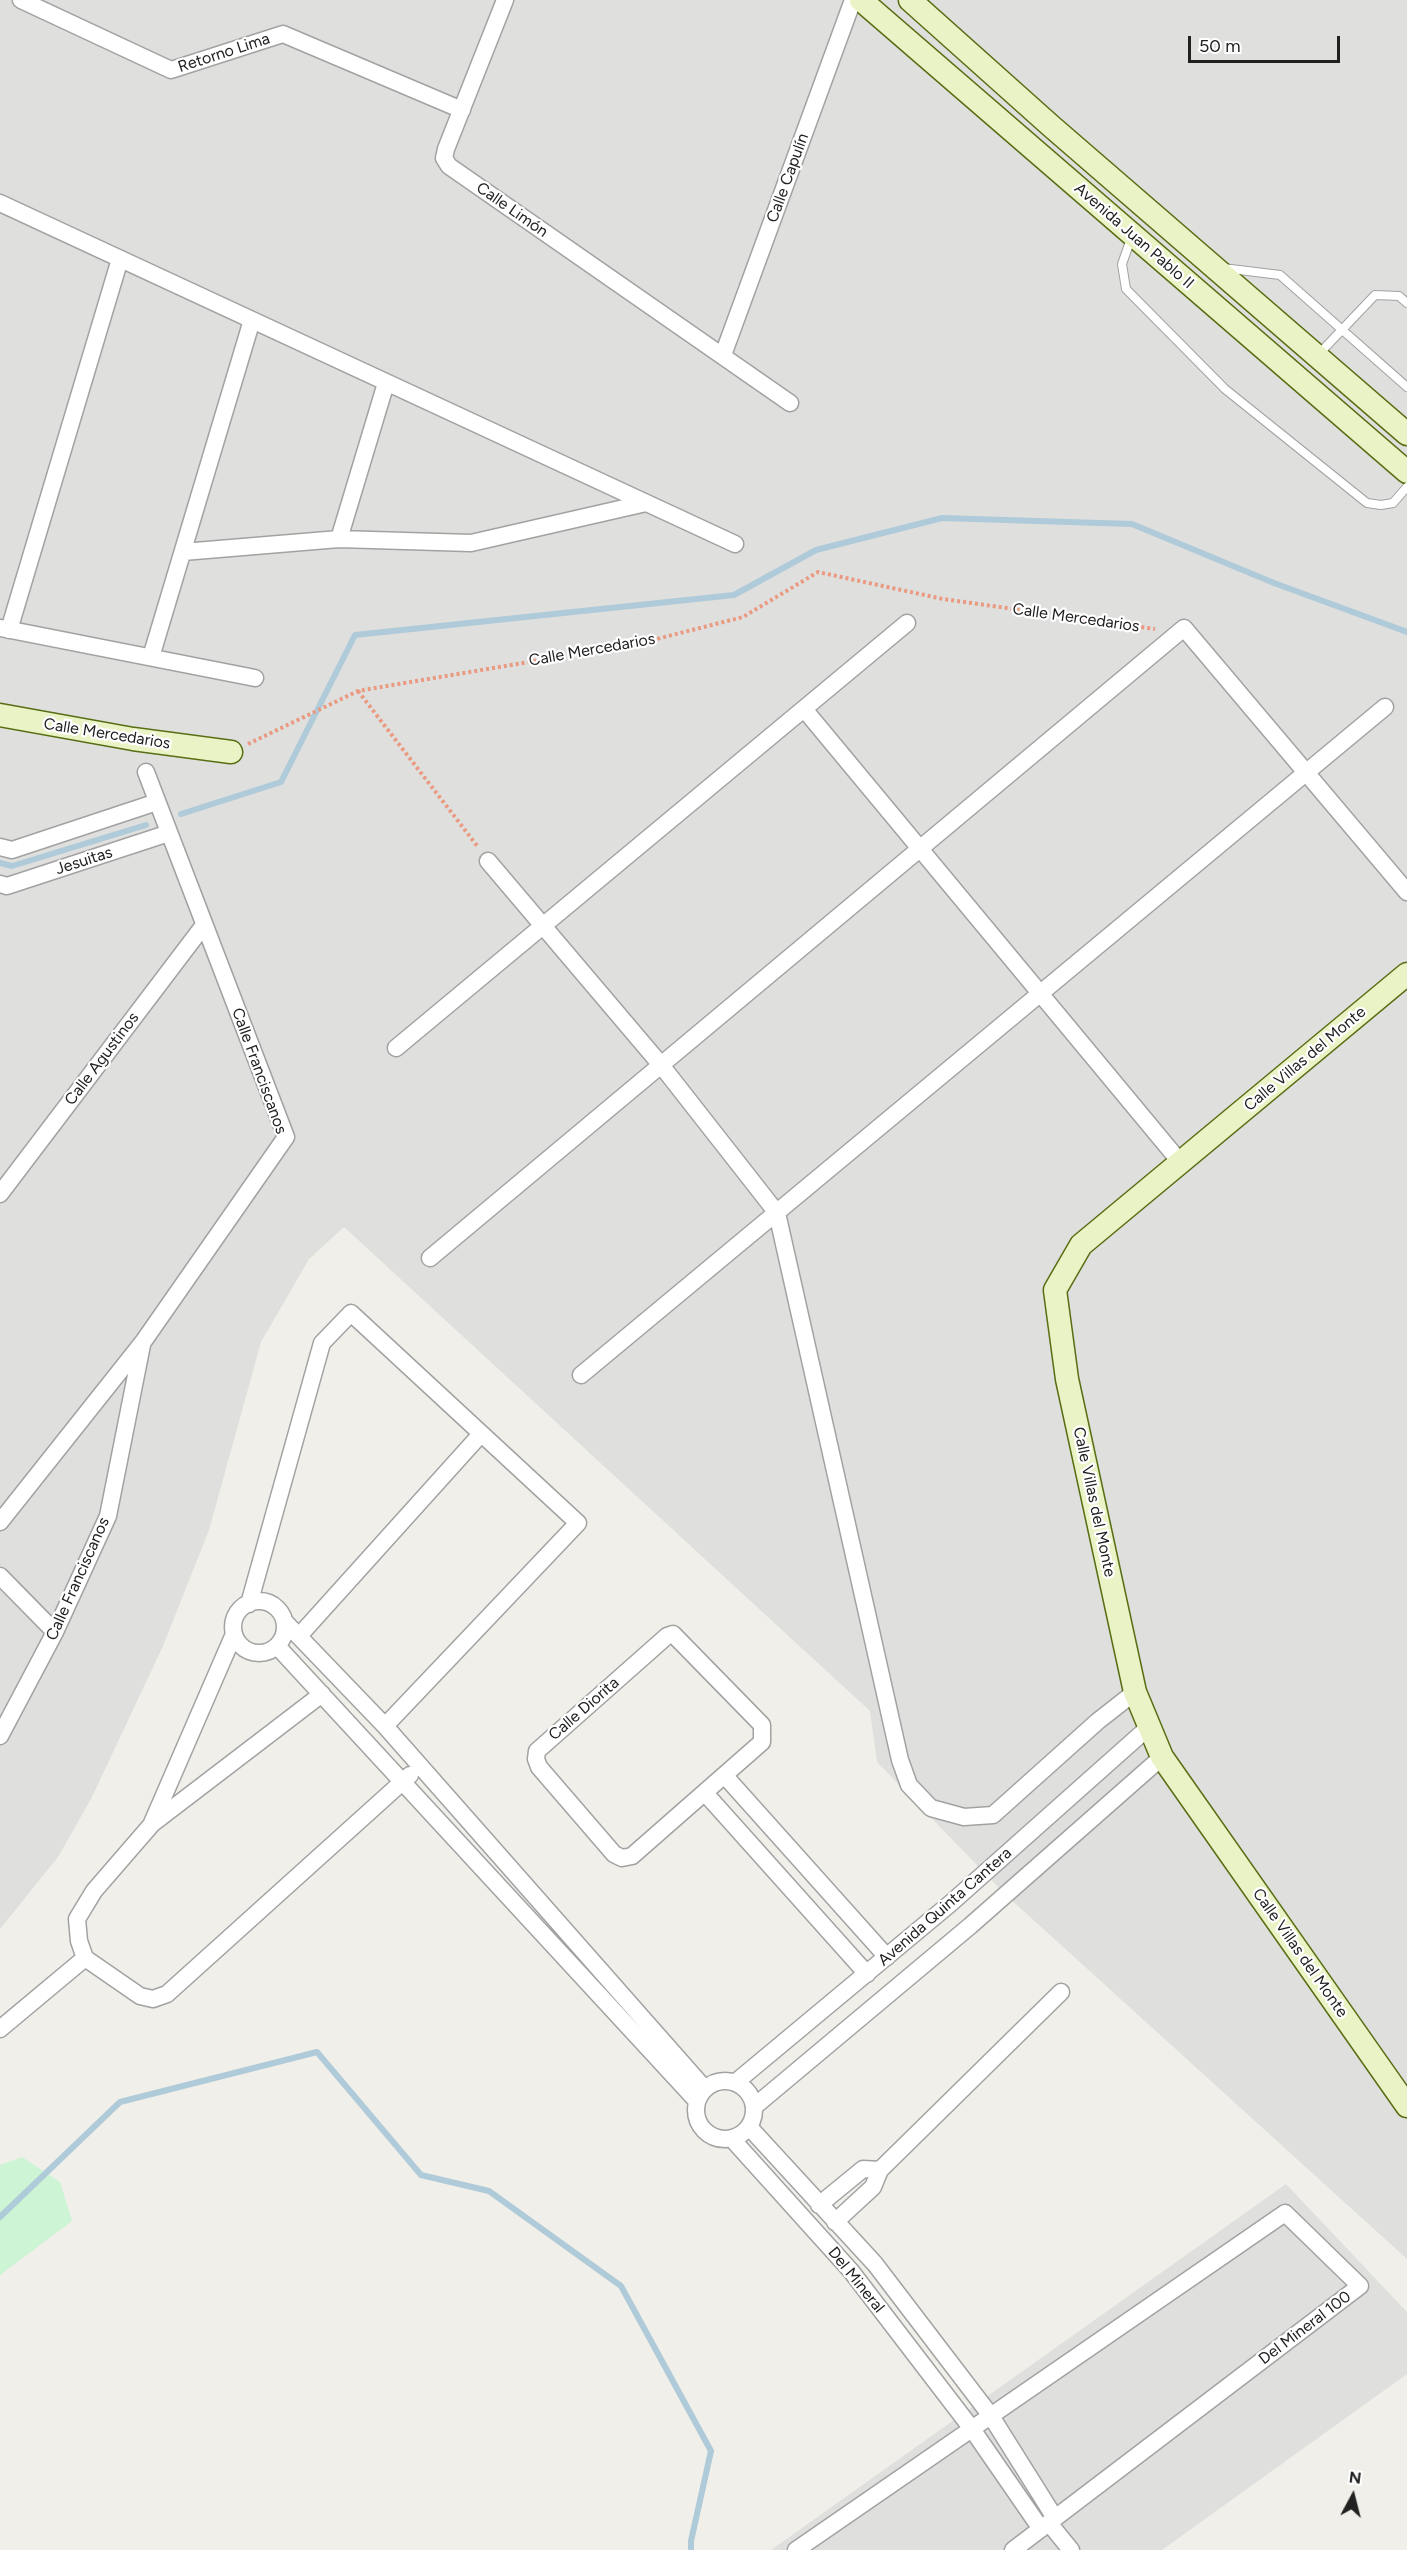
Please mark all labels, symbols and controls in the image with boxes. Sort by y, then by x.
scale bar [1191,24,1342,62]
street label: Retorno Lima [176,29,272,77]
text: 50 m [1199,35,1241,57]
street label: Calle Capulín [763,131,813,225]
street label: Calle Limón [472,178,552,242]
street label: Avenida Juan Pablo II [1070,179,1198,293]
street label: Calle Mercedarios [1011,600,1141,636]
street label: Calle Mercedarios [527,629,657,671]
street label: Calle Mercedarios [42,715,172,753]
street label: Jesuitas [53,843,115,879]
street label: Calle Villas del Monte [1240,1003,1370,1115]
street label: Calle Franciscanos [227,1005,291,1137]
street label: Calle Agustinos [61,1009,143,1109]
street label: Calle Villas del Monte [1069,1425,1119,1579]
street label: Calle Franciscanos [42,1514,114,1644]
street label: Calle Diorita [545,1673,623,1745]
street label: Avenida Quinta Cantera [874,1844,1016,1970]
street label: Calle Villas del Monte [1248,1885,1352,2021]
street label: Del Mineral [824,2243,888,2317]
street label: Del Mineral 100 [1255,2287,1355,2369]
north arrow [1323,2466,1383,2526]
text: N [1348,2467,1363,2488]

